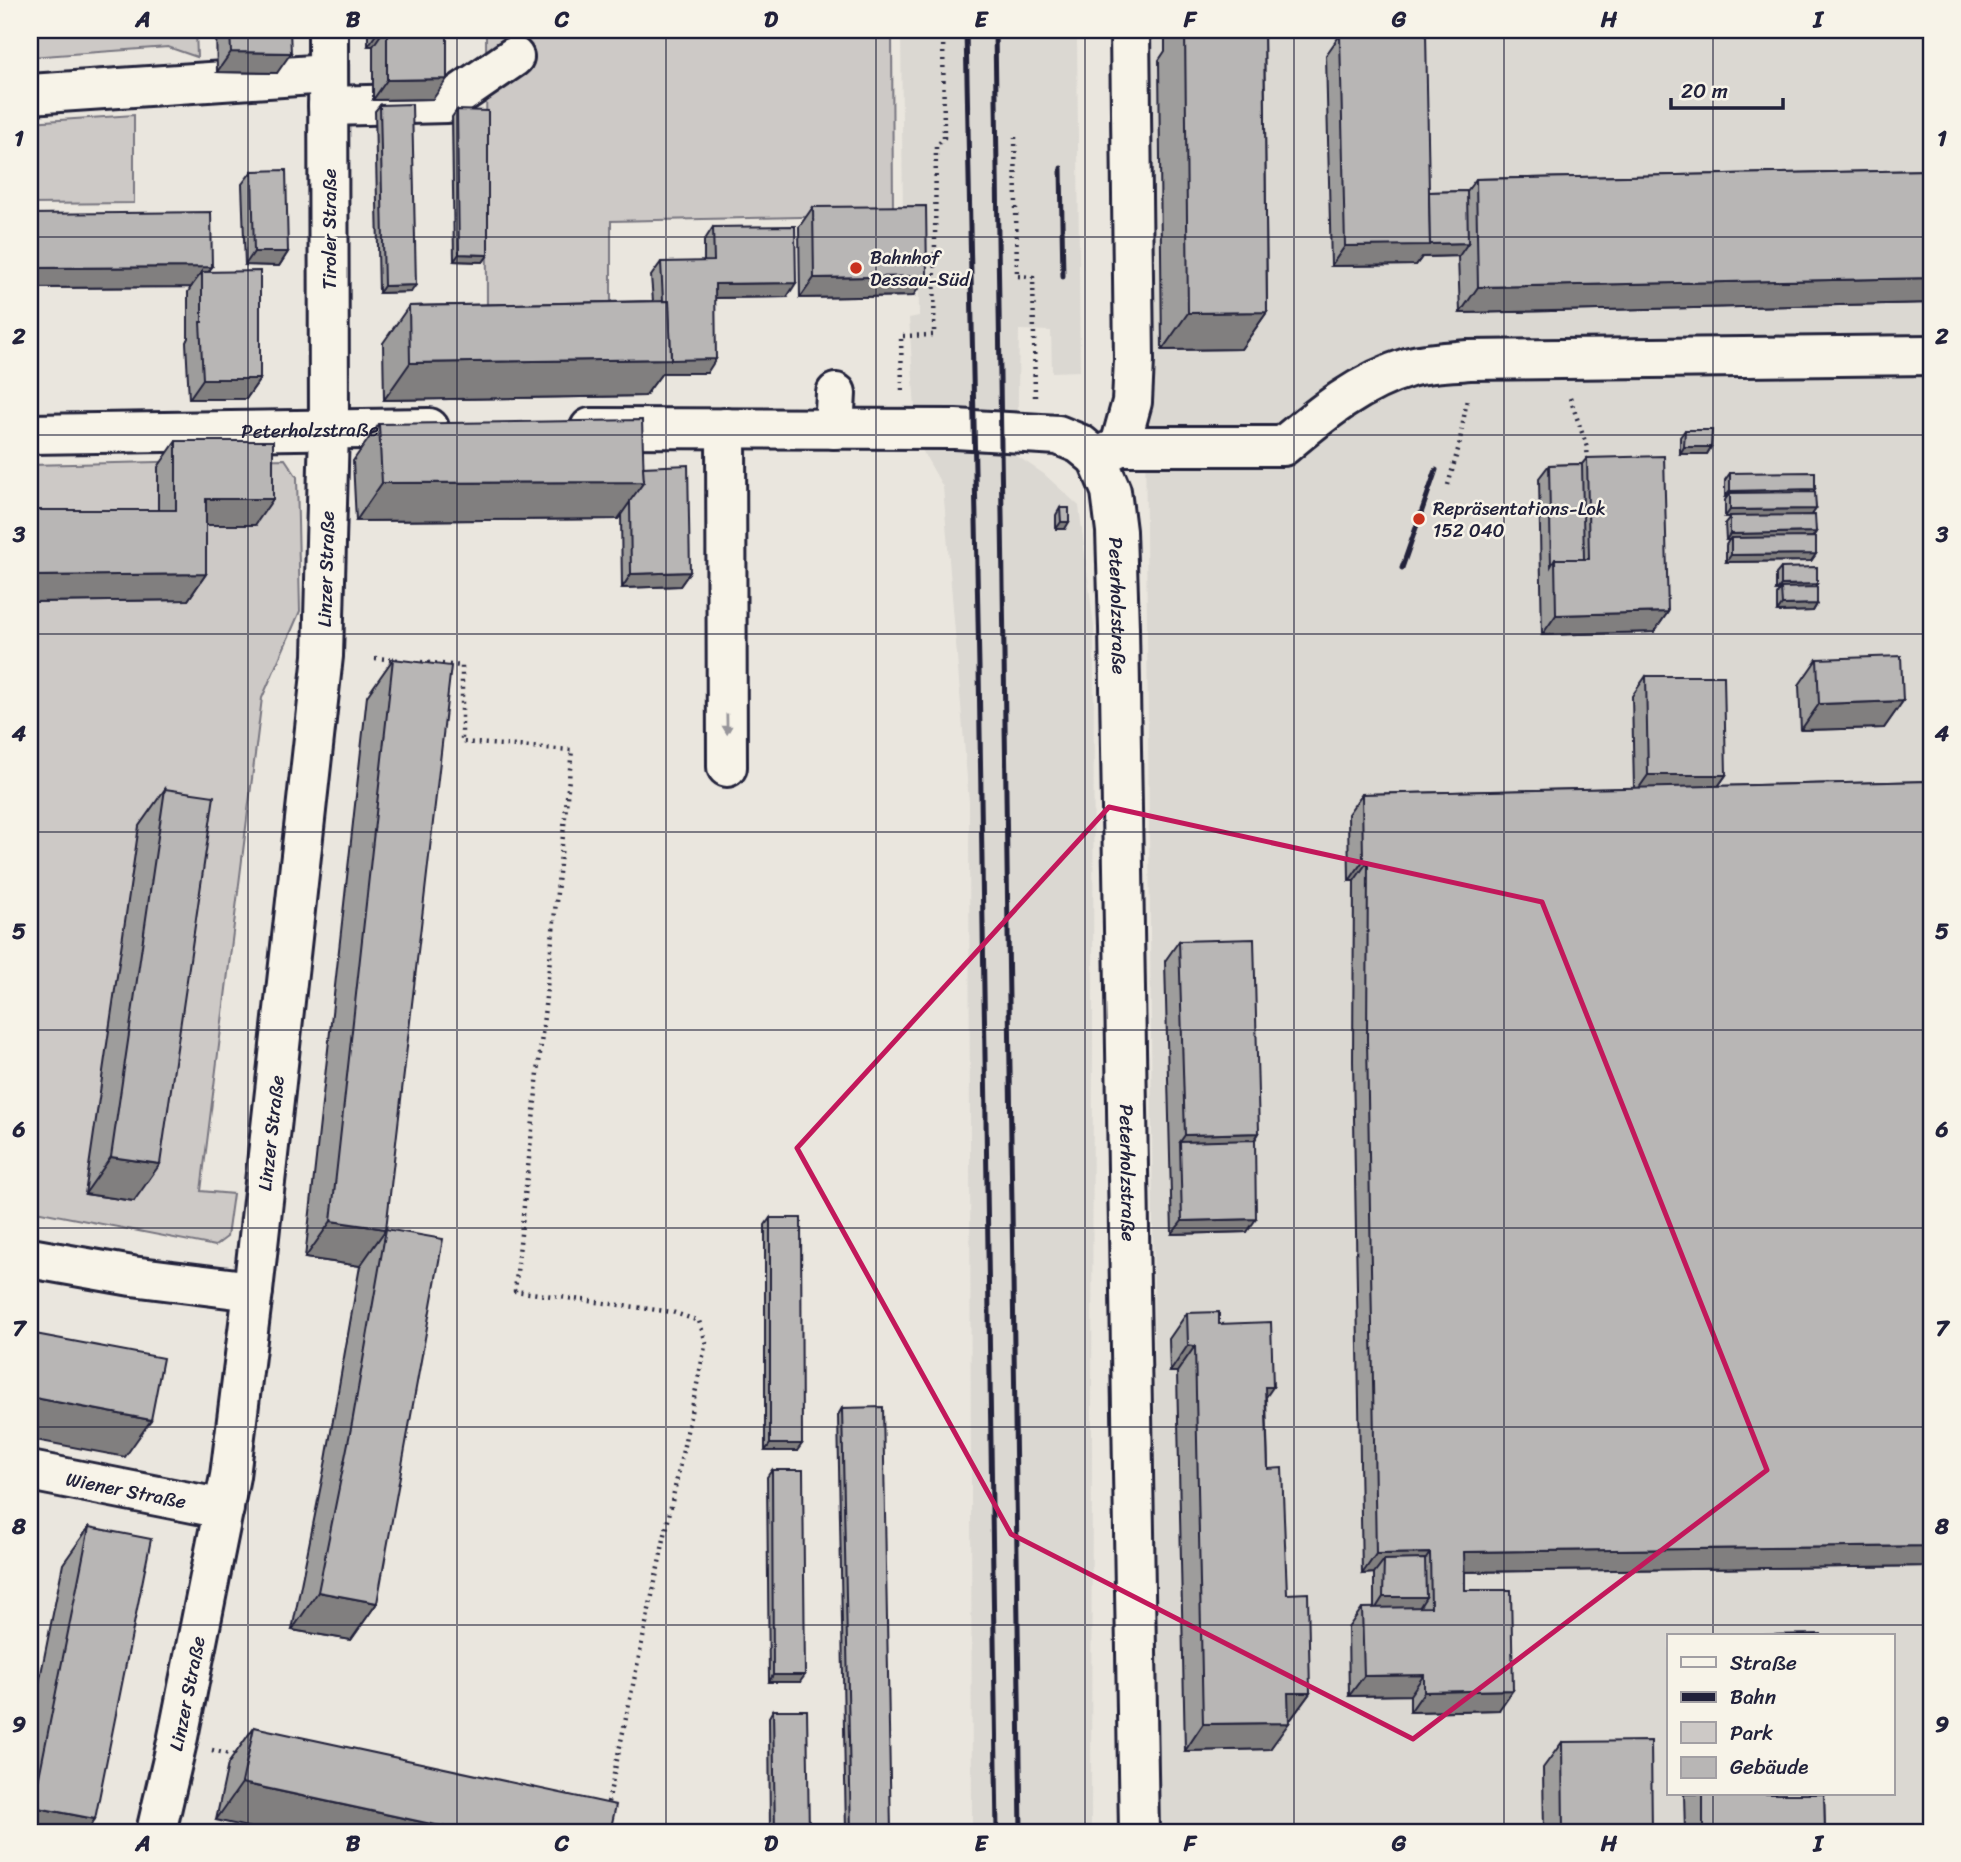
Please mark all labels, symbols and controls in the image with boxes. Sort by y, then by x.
text: A [134,0,151,40]
text: B [346,0,361,40]
text: C [554,0,570,40]
text: D [764,0,779,40]
text: E [975,0,990,40]
text: F [1183,0,1198,40]
text: G [1391,0,1407,40]
text: H [1600,0,1618,40]
text: I [1812,0,1824,40]
scale bar [1671,66,1783,110]
text: 20 m [1681,72,1728,110]
text: 1 [14,118,24,159]
text: 1 [1937,118,1947,159]
street label: Tiroler Straße [313,168,346,290]
place label: Bahnhof Dessau-Süd [870,241,971,296]
marker: Bahnhof Dessau-Süd [848,260,864,276]
text: 2 [11,316,26,357]
text: 2 [1934,316,1949,357]
street label: Peterholzstraße [241,412,379,447]
place label: Repräsentations-Lok 152 040 [1433,492,1606,547]
street label: Linzer Straße [307,510,343,628]
marker: Repräsentations-Lok 152 040 [1411,511,1427,527]
text: 3 [12,514,26,555]
text: 3 [1935,514,1949,555]
street label: Peterholzstraße [1100,537,1136,675]
text: 4 [11,713,27,754]
one-way arrow [721,713,732,735]
text: 4 [1934,713,1950,754]
text: 5 [12,911,26,952]
text: 5 [1935,911,1949,952]
street label: Linzer Straße [248,1073,293,1193]
street label: Peterholzstraße [1110,1104,1146,1242]
text: 6 [11,1109,26,1150]
text: 6 [1934,1109,1949,1150]
text: 7 [12,1308,27,1349]
text: 7 [1935,1308,1950,1349]
street label: Wiener Straße [63,1462,189,1518]
text: 8 [11,1506,26,1547]
text: 8 [1934,1506,1949,1547]
street label: Linzer Straße [159,1633,214,1754]
legend [1667,1634,1895,1796]
text: Straße [1730,1644,1797,1682]
text: Bahn [1730,1678,1776,1716]
text: 9 [12,1704,26,1745]
text: 9 [1935,1704,1949,1745]
text: Park [1730,1714,1773,1752]
text: Gebäude [1730,1748,1808,1786]
text: A [134,1823,151,1862]
text: B [346,1823,361,1862]
text: C [554,1823,570,1862]
text: D [764,1823,779,1862]
text: E [975,1823,990,1862]
text: F [1183,1823,1198,1862]
text: G [1391,1823,1407,1862]
text: H [1600,1823,1618,1862]
text: I [1812,1823,1824,1862]

